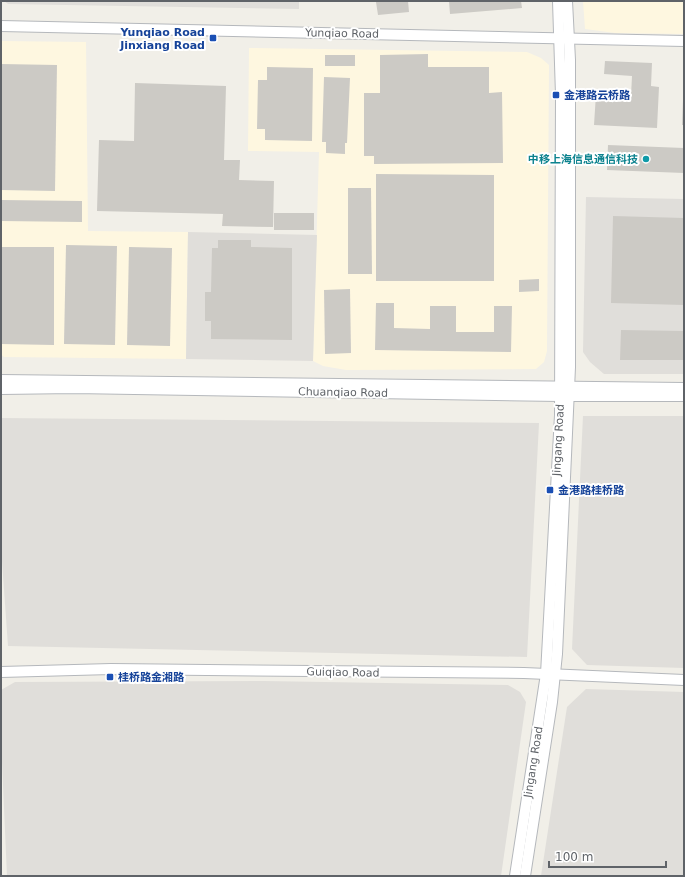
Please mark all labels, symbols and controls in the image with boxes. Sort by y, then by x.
place label: Yunqiao Road Jinxiang Road [119,26,205,52]
street label: Yunqiao Road [304,26,379,41]
marker: Yunqiao Road Jinxiang Road [208,33,218,43]
place label: 金港路云桥路 [564,89,631,102]
marker: 金港路云桥路 [551,90,561,100]
place label: 中移上海信息通信科技 [528,153,638,166]
marker: 中移上海信息通信科技 [641,154,651,164]
street label: Chuanqiao Road [298,385,388,400]
street label: Jingang Road [550,404,567,477]
place label: 金港路桂桥路 [558,484,625,497]
marker: 金港路桂桥路 [545,485,555,495]
street label: Guiqiao Road [306,665,380,680]
place label: 桂桥路金湘路 [118,671,185,684]
marker: 桂桥路金湘路 [105,672,115,682]
street label: Jingang Road [521,725,546,800]
scale bar [549,843,666,869]
text: 100 m [555,850,593,864]

